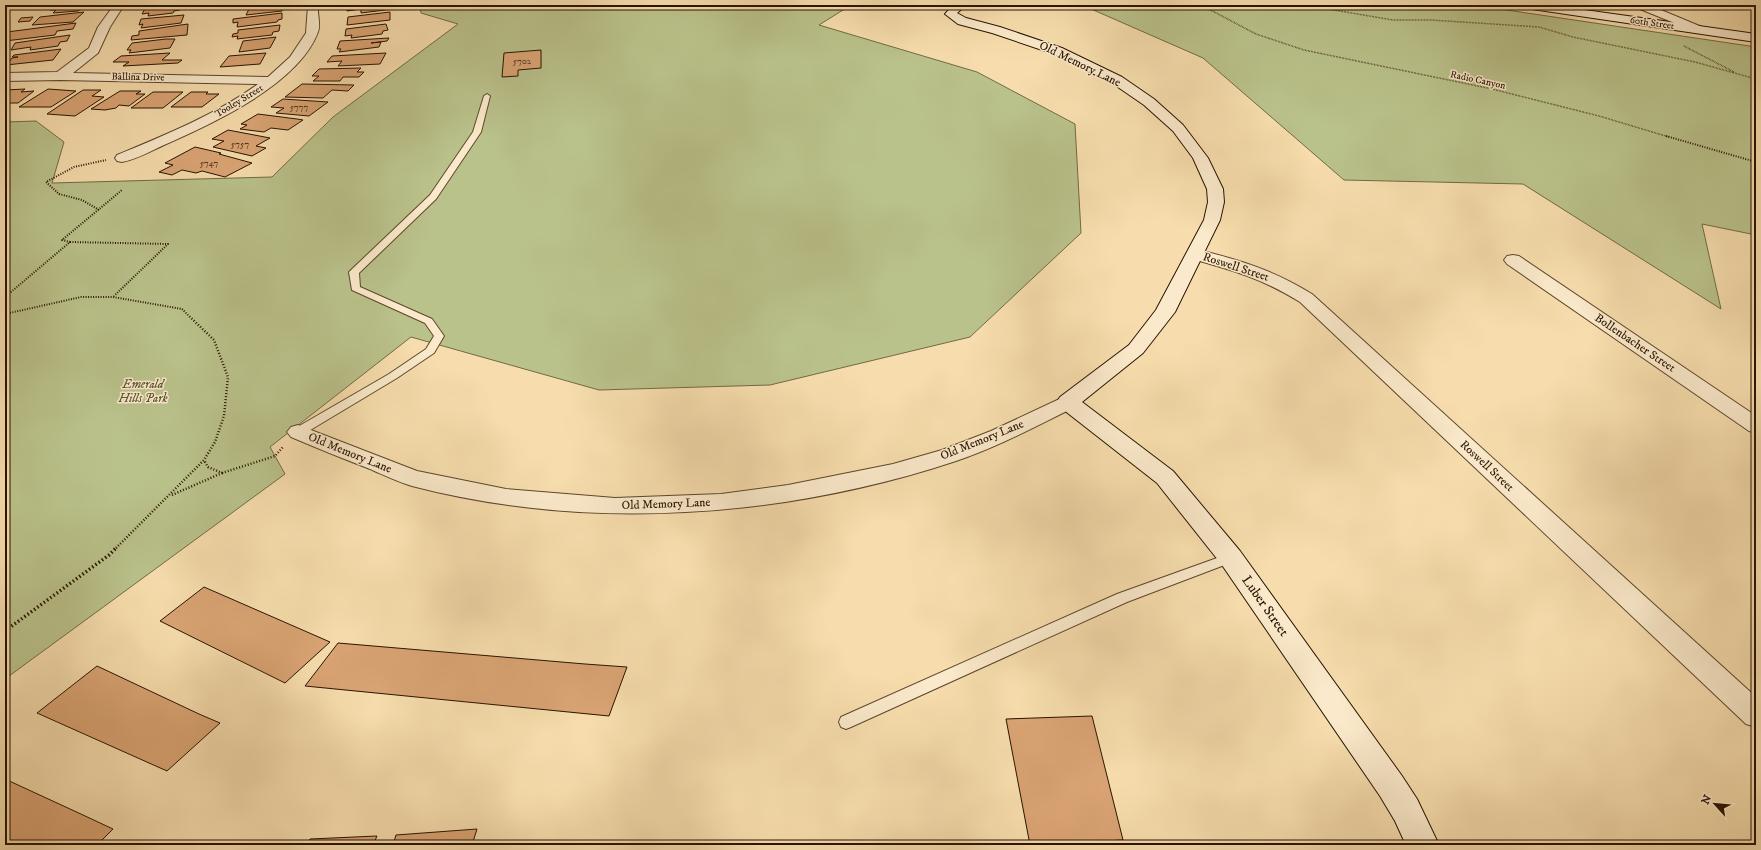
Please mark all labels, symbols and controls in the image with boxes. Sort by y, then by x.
street label: 60th Street [1629,14,1675,32]
street label: Old Memory Lane [1037,38,1123,90]
house number: 5702 [513,56,532,67]
street label: Radio Canyon [1449,68,1508,92]
street label: Ballina Drive [111,71,165,83]
street label: Tooley Street [213,82,265,120]
house number: 5777 [290,102,309,113]
house number: 5757 [231,139,249,150]
house number: 5747 [200,158,219,169]
street label: Roswell Street [1201,249,1271,285]
street label: Bollenbacher Street [1592,310,1678,376]
park label: Emerald Hills Park [117,377,168,406]
street label: Old Memory Lane [938,416,1026,464]
street label: Old Memory Lane [306,429,394,477]
street label: Roswell Street [1457,437,1517,495]
street label: Old Memory Lane [621,495,711,513]
street label: Luber Street [1237,572,1293,640]
north arrow [1695,784,1735,824]
text: N [1699,793,1715,807]

